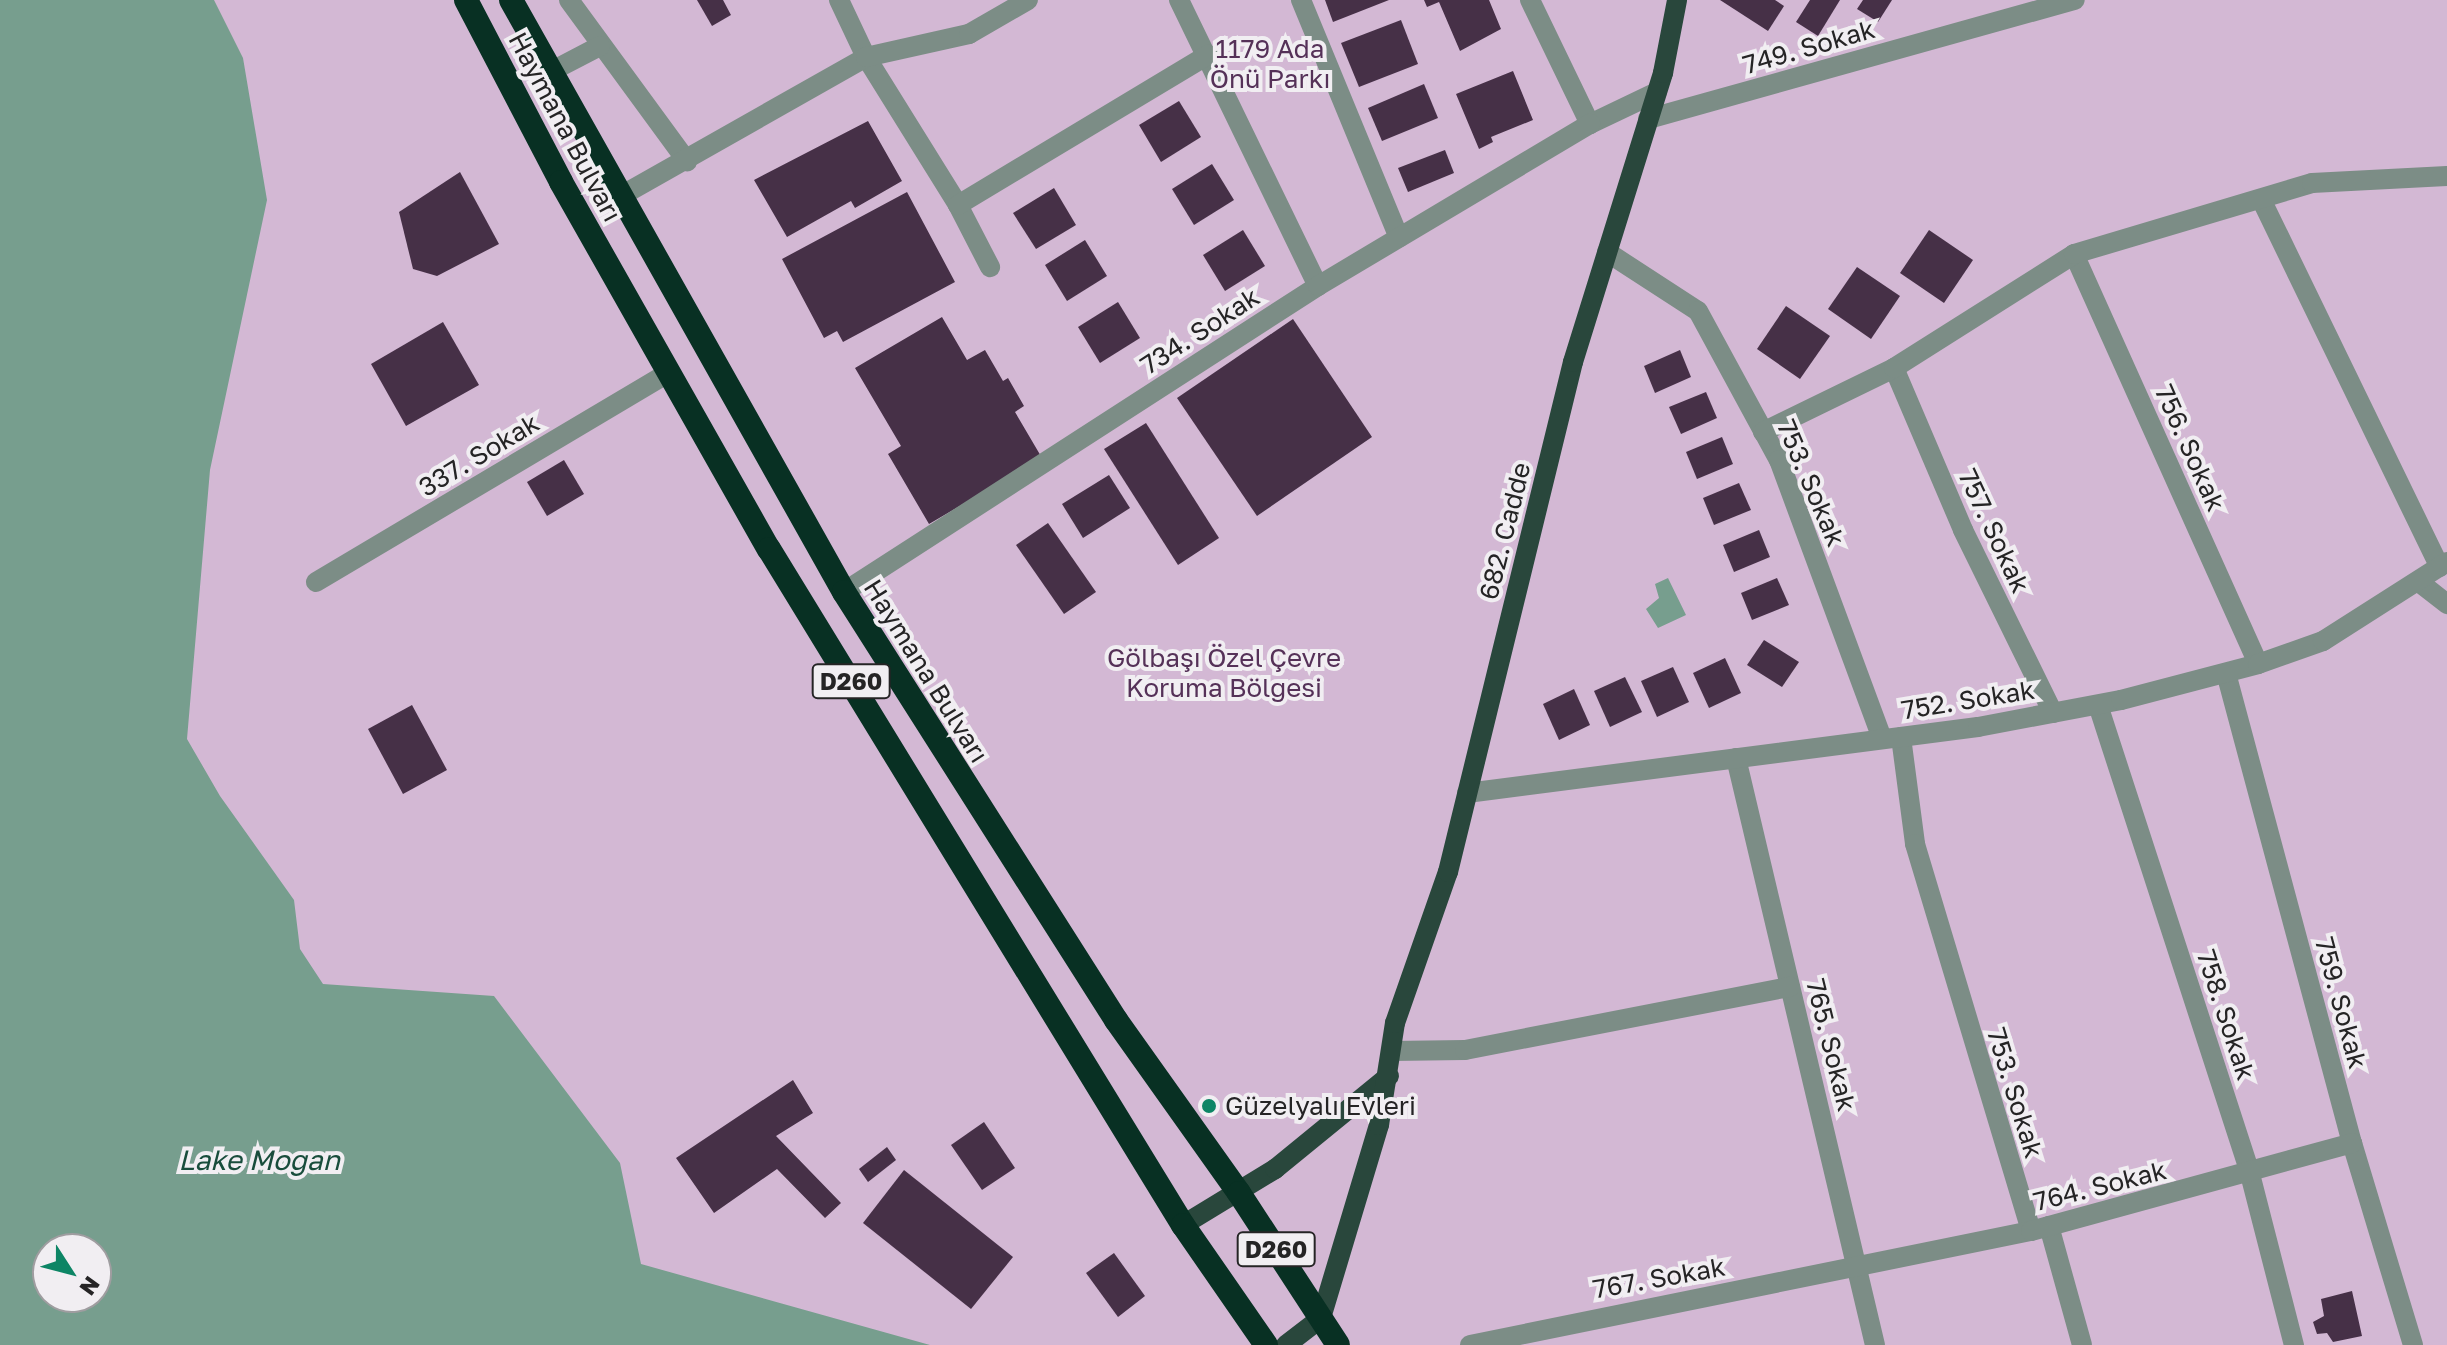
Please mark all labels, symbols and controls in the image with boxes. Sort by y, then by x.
street label: 749. Sokak [1739,13,1879,81]
street label: Haymana Bulvarı [502,27,628,227]
park label: 1179 Ada Önü Parkı [1210,33,1330,94]
street label: 734. Sokak [1135,281,1265,381]
street label: 756. Sokak [2148,380,2232,516]
street label: 337. Sokak [413,407,545,503]
street label: 753. Sokak [1770,415,1852,551]
street label: 682. Cadde [1473,459,1537,603]
street label: 757. Sokak [1952,464,2036,598]
street label: Haymana Bulvarı [857,574,995,768]
park label: Gölbaşı Özel Çevre Koruma Bölgesi [1107,642,1341,704]
road number: D260 [811,661,891,701]
street label: 752. Sokak [1899,674,2037,726]
street label: 759. Sokak [2308,934,2374,1072]
street label: 758. Sokak [2190,946,2262,1084]
street label: 765. Sokak [1800,976,1862,1114]
street label: 753. Sokak [1980,1024,2050,1162]
place label: Güzelyalı Evleri [1225,1090,1416,1122]
marker: Güzelyalı Evleri [1200,1097,1218,1115]
water label: Lake Mogan [178,1143,340,1177]
street label: 764. Sokak [2030,1154,2170,1218]
road number: D260 [1236,1229,1316,1269]
north arrow [32,1233,112,1313]
street label: 767. Sokak [1590,1251,1728,1305]
text: N [74,1272,106,1301]

